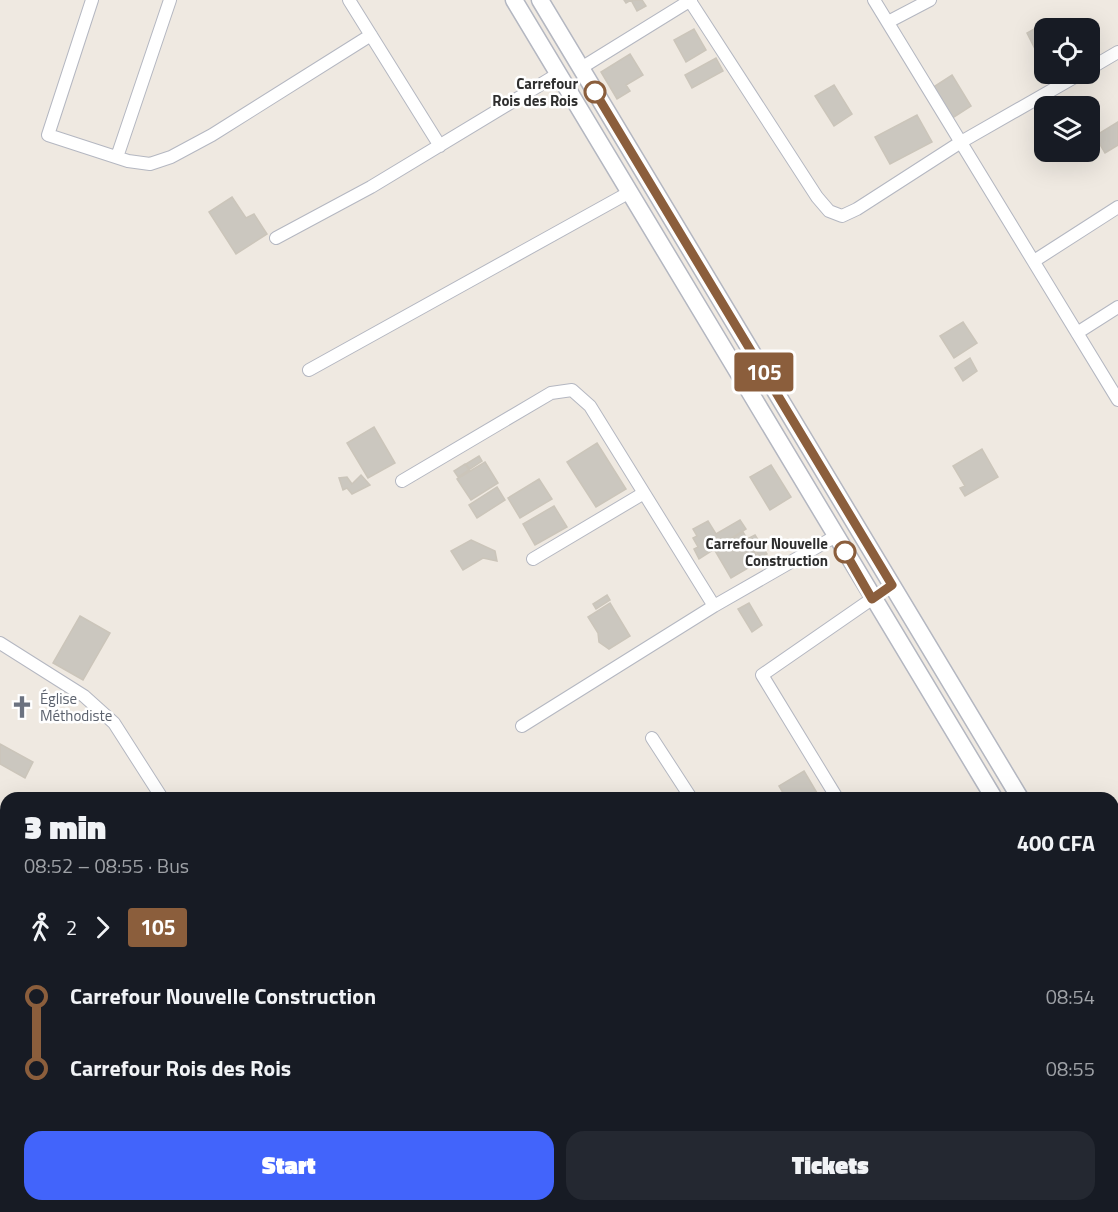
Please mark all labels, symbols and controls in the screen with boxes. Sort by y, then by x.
map controls [1034,18,1100,162]
button: locate [1034,18,1100,84]
place label: Carrefour Rois des Rois [492,72,578,112]
marker: Carrefour Rois des Rois [584,81,606,103]
button: layers [1034,96,1100,162]
line badge: 105 [730,352,798,392]
text: 105 [746,356,782,388]
place label: Carrefour Nouvelle Construction [706,532,828,572]
marker: Carrefour Nouvelle Construction [834,541,856,563]
place label: Église Méthodiste [40,687,112,727]
church icon: Église Méthodiste [9,694,35,720]
text: 3 min [24,802,106,852]
text: 400 CFA [1017,826,1095,860]
text: 08:52 – 08:55 · Bus [24,850,189,881]
icon: walk [24,911,57,944]
icon: forward [86,911,119,944]
text: 105 [140,911,175,943]
text: 2 [66,912,77,943]
text: Carrefour Nouvelle Construction [70,979,376,1013]
text: 08:54 [1046,981,1095,1012]
text: Carrefour Rois des Rois [70,1051,291,1085]
text: 08:55 [1046,1053,1095,1084]
button: Start [24,1131,554,1200]
button: Tickets [566,1131,1095,1200]

